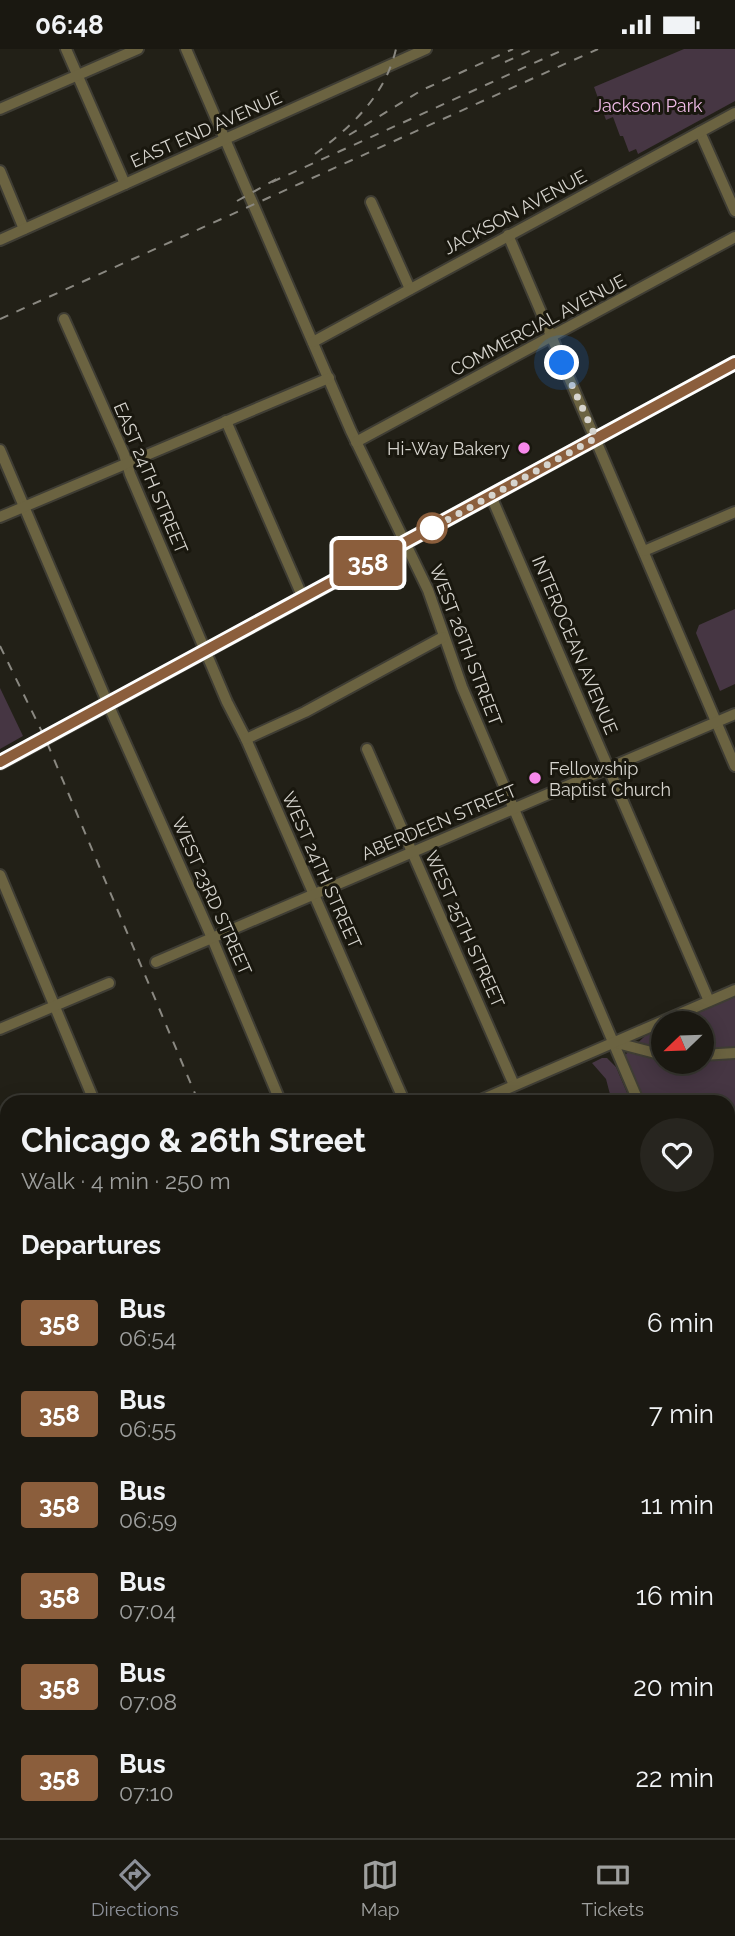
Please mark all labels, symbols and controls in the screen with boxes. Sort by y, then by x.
text: 06:48 [35,10,104,40]
street label: EAST END AVENUE [127,86,285,172]
park label: Jackson Park [594,95,703,116]
street label: JACKSON AVENUE [440,165,590,259]
street label: COMMERCIAL AVENUE [447,270,629,380]
your location [544,345,579,380]
street label: EAST 24TH STREET [110,399,192,557]
place label: Hi-Way Bakery [387,438,510,459]
marker: Hi-Way Bakery [516,440,532,456]
unlabelled marker [417,513,447,543]
line badge: 358 [328,540,408,586]
text: 358 [347,548,389,577]
street label: INTEROCEAN AVENUE [528,553,622,737]
street label: WEST 26TH STREET [426,561,506,729]
place label: Fellowship Baptist Church [549,758,671,800]
marker: Fellowship Baptist Church [527,770,543,786]
street label: ABERDEEN STREET [358,780,520,864]
street label: WEST 24TH STREET [278,788,366,952]
street label: WEST 23RD STREET [168,814,256,978]
street label: WEST 25TH STREET [421,847,509,1011]
north arrow [651,1011,714,1075]
map controls [651,1011,714,1074]
button: heart [640,1118,714,1192]
text: Chicago & 26th Street [21,1121,366,1160]
text: Walk · 4 min · 250 m [21,1167,231,1194]
text: Departures [21,1230,161,1260]
text: Bus [119,1294,166,1324]
text: 358 [39,1308,80,1337]
text: 6 min [647,1308,714,1338]
text: 06:54 [119,1324,176,1351]
text: Bus [119,1385,166,1415]
text: 358 [39,1399,80,1428]
text: 7 min [649,1399,714,1429]
text: 06:55 [119,1415,176,1442]
text: Bus [119,1476,166,1506]
text: 358 [39,1490,80,1519]
text: 11 min [640,1490,714,1520]
text: 06:59 [119,1506,177,1533]
text: Bus [119,1567,166,1597]
text: 358 [39,1581,80,1610]
text: 16 min [636,1581,714,1611]
text: 07:04 [119,1597,176,1624]
text: Bus [119,1658,166,1688]
text: 358 [39,1672,80,1701]
text: 20 min [633,1672,714,1702]
text: 07:08 [119,1688,177,1715]
text: Bus [119,1749,166,1779]
text: 358 [39,1763,80,1792]
text: 22 min [636,1763,714,1793]
text: 07:10 [119,1779,173,1806]
tab: Directions [91,1856,179,1920]
tab: Map [361,1856,400,1920]
tab: Tickets [582,1856,644,1920]

